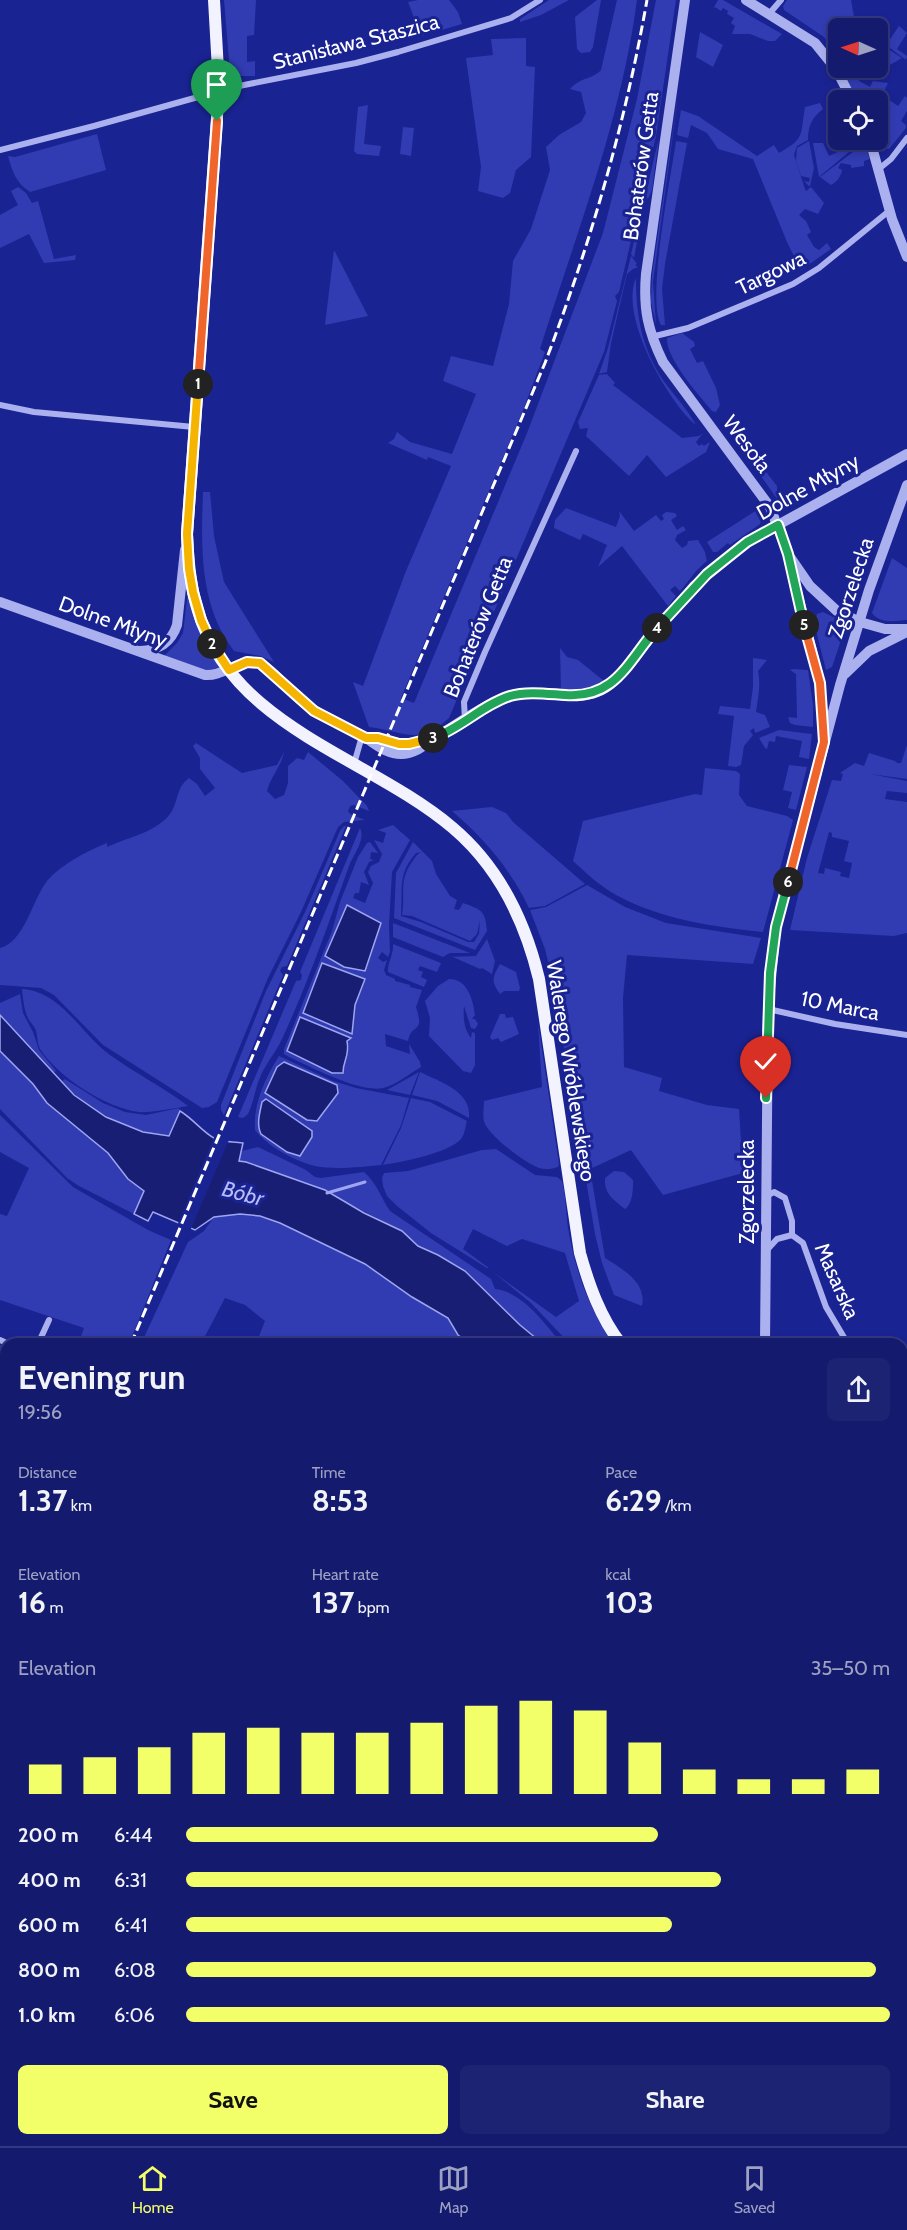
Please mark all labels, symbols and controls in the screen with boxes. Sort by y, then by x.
street label: Stanisława Staszica [270,9,442,74]
north arrow [828,18,888,78]
map controls [828,18,888,150]
pin [191,59,242,121]
icon: arrive [200,68,233,101]
street label: Bohaterów Getta [618,90,663,242]
button: locate [828,90,888,150]
street label: Targowa [732,245,809,300]
pin: 1 [183,369,213,399]
text: 1 [195,374,201,393]
street label: Wesoła [718,410,777,477]
street label: Dolne Młyny [752,448,864,525]
street label: Zgorzelecka [822,534,879,641]
street label: Bohaterów Getta [438,553,517,701]
street label: Dolne Młyny [56,590,171,653]
pin: 5 [789,610,819,640]
pin: 4 [642,613,672,643]
text: 5 [800,615,808,634]
text: 4 [652,618,662,637]
pin: 2 [197,629,227,659]
text: 2 [208,634,216,653]
pin: 3 [418,723,448,753]
text: 3 [429,728,437,747]
pin: 6 [773,867,803,897]
text: 6 [784,872,793,891]
street label: Walerego Wróblewskiego [542,959,601,1183]
street label: 10 Marca [799,986,881,1025]
pin [740,1036,791,1098]
icon: check [749,1045,782,1078]
street label: Zgorzelecka [734,1140,759,1244]
water label: Bóbr [219,1175,268,1212]
street label: Masarska [810,1239,865,1323]
text: Evening run [18,1357,185,1397]
button: share [827,1358,890,1421]
text: 19:56 [18,1400,62,1424]
text: Distance [18,1463,77,1482]
text: Time [312,1463,346,1482]
text: Pace [605,1463,637,1482]
text: 1.37 [18,1482,67,1519]
text: 8:53 [312,1482,369,1519]
text: 6:29 [605,1482,662,1519]
text: km [67,1496,92,1515]
text: /km [662,1496,692,1515]
text: Elevation [18,1565,81,1584]
text: Heart rate [312,1565,379,1584]
text: kcal [605,1565,631,1584]
text: 16 [18,1584,46,1621]
text: 137 [312,1584,354,1621]
text: 103 [605,1584,654,1621]
text: m [46,1598,64,1617]
text: bpm [354,1598,390,1617]
text: Elevation [18,1656,96,1680]
text: 35–50 m [811,1656,890,1680]
text: 200 m [18,1823,79,1847]
text: 6:44 [114,1823,153,1847]
text: 400 m [18,1868,81,1892]
text: 6:31 [114,1868,147,1892]
text: 600 m [18,1913,79,1937]
text: 6:41 [114,1913,148,1937]
text: 800 m [18,1958,80,1982]
text: 6:08 [114,1958,156,1982]
text: 1.0 km [18,2003,75,2027]
text: 6:06 [114,2003,155,2027]
button: Save [18,2065,448,2134]
button: Share [460,2065,890,2134]
tab: Home [132,2162,174,2217]
tab: Map [437,2162,470,2217]
tab: Saved [734,2162,775,2217]

